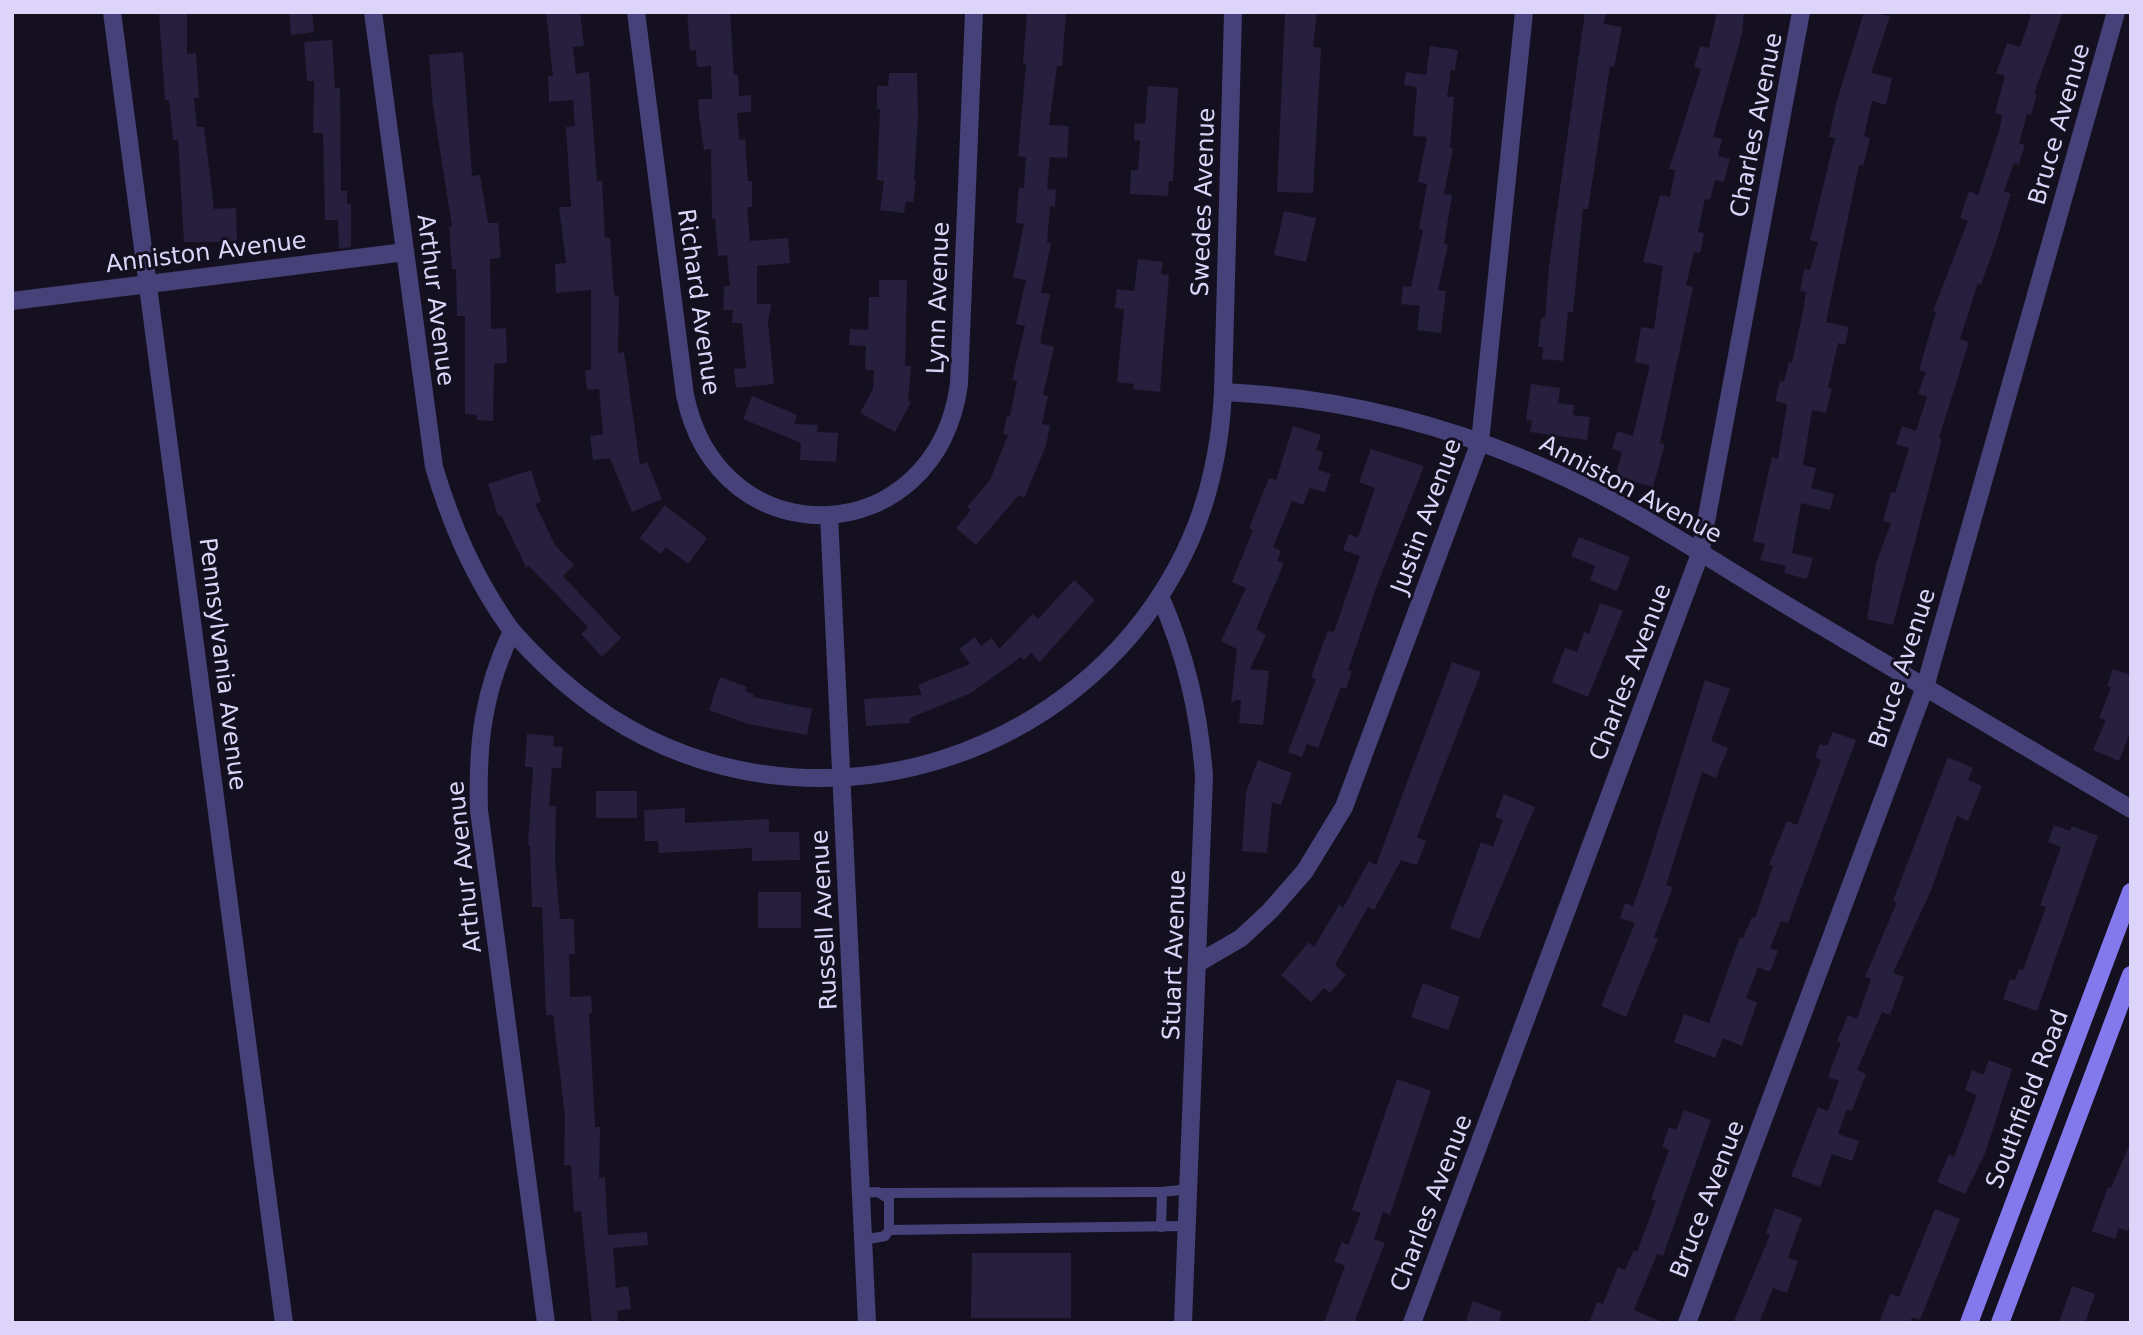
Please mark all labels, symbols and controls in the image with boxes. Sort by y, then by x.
street label: Charles Avenue [1724,30,1788,220]
street label: Bruce Avenue [2023,40,2095,208]
street label: Swedes Avenue [1186,107,1220,297]
street label: Richard Avenue [672,207,726,397]
street label: Arthur Avenue [412,213,460,387]
street label: Lynn Avenue [921,221,955,375]
street label: Anniston Avenue [104,226,308,278]
street label: Anniston Avenue [1535,429,1727,549]
street label: Justin Avenue [1384,435,1467,599]
street label: Pennsylvania Avenue [194,536,252,792]
street label: Charles Avenue [1583,580,1677,764]
street label: Bruce Avenue [1863,585,1941,751]
street label: Arthur Avenue [441,780,487,954]
street label: Russell Avenue [805,829,843,1011]
street label: Stuart Avenue [1157,869,1191,1041]
street label: Southfield Road [1980,1006,2074,1192]
street label: Charles Avenue [1384,1111,1478,1295]
street label: Bruce Avenue [1664,1116,1750,1282]

